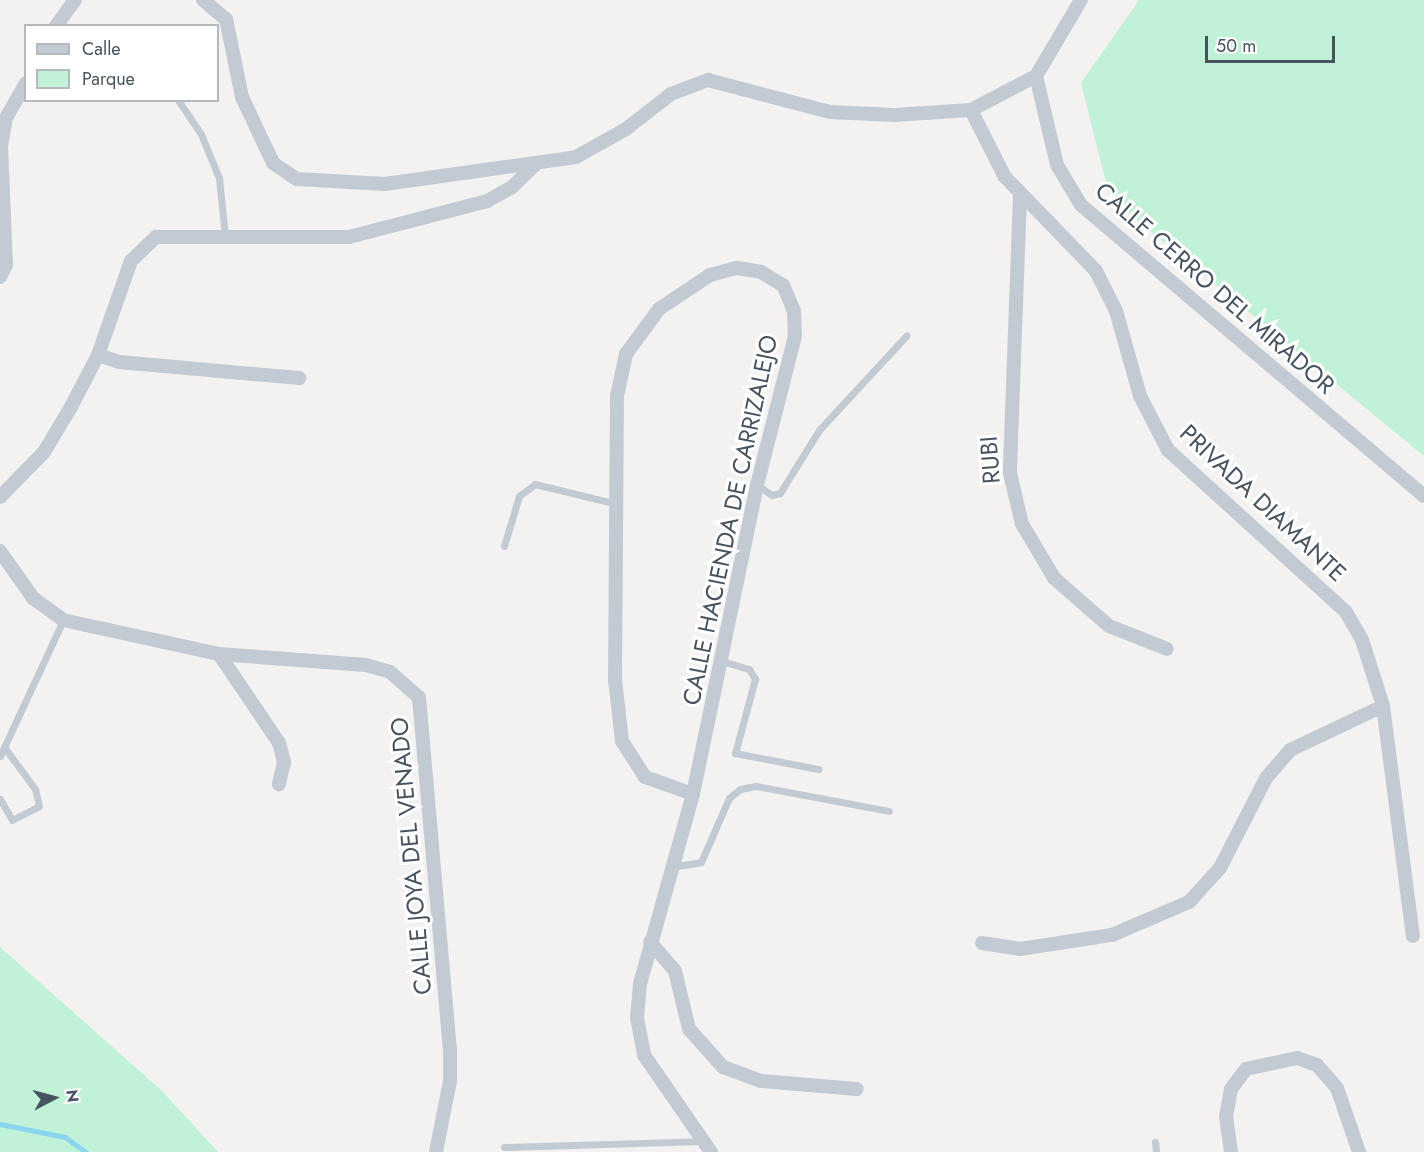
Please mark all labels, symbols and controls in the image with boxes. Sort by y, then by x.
legend [24,24,219,102]
scale bar [1208,24,1338,62]
text: 50 m [1216,33,1256,59]
text: Calle [82,36,121,62]
text: Parque [82,66,135,92]
street label: CALLE CERRO DEL MIRADOR [1090,176,1340,400]
street label: CALLE HACIENDA DE CARRIZALEJO [677,332,783,708]
street label: PRIVADA DIAMANTE [1174,419,1352,587]
street label: RUBI [974,435,1006,485]
street label: CALLE JOYA DEL VENADO [385,716,437,996]
north arrow [24,1068,84,1128]
text: N [60,1089,85,1104]

